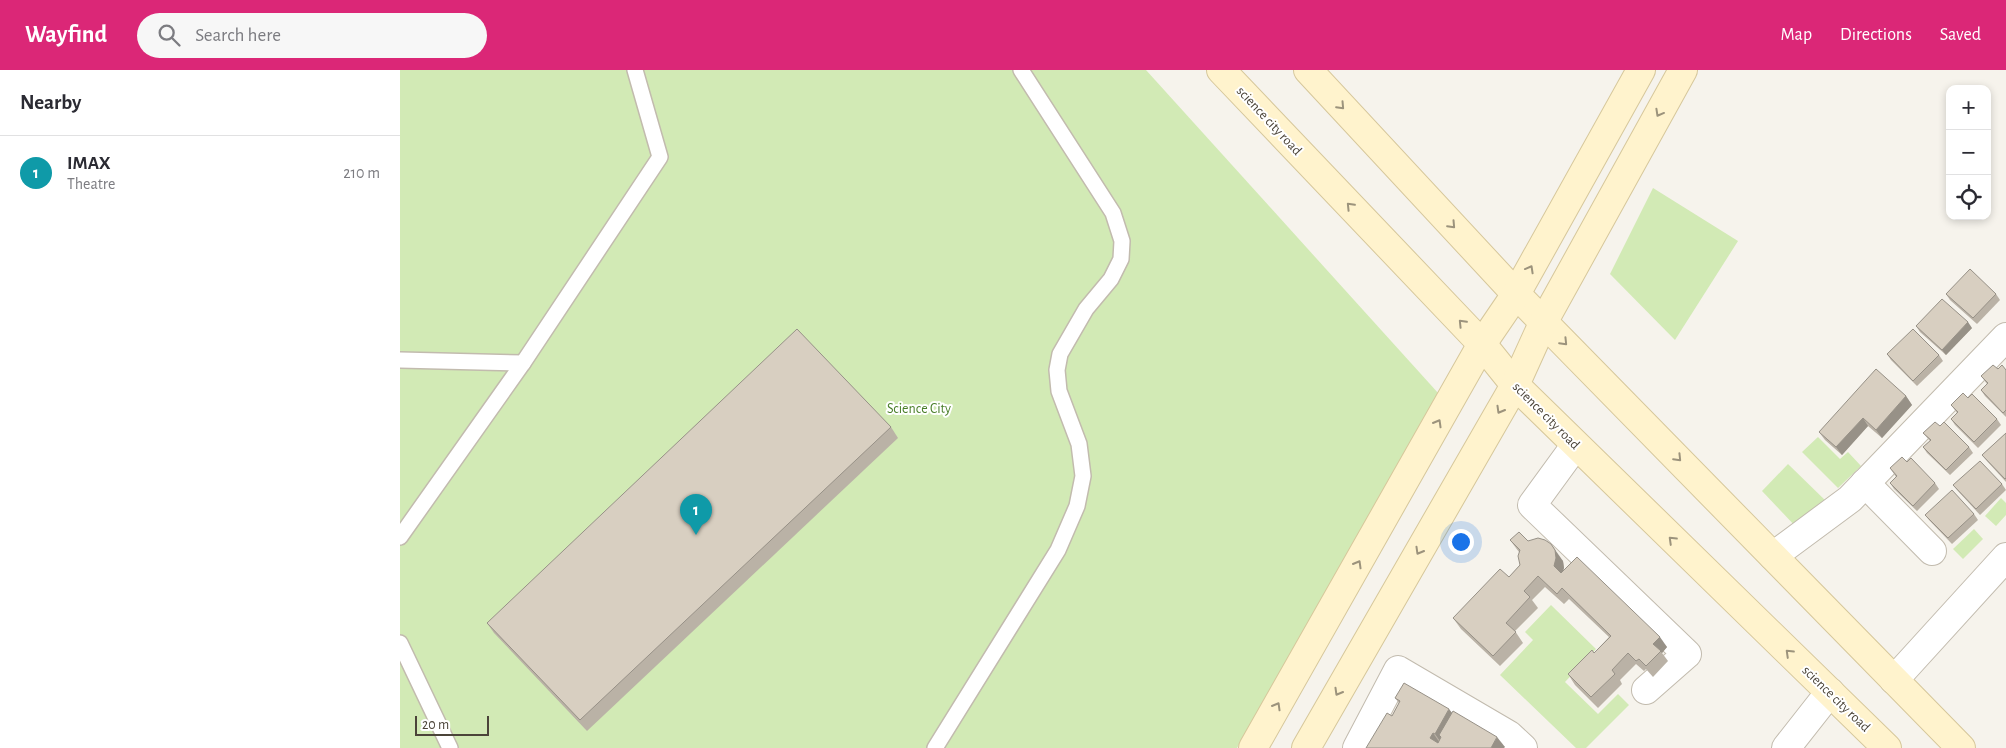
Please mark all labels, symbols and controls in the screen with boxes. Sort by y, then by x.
search box [137,13,487,58]
icon: search [155,21,183,49]
text: Wayfind [25,23,107,47]
text: Search here [195,26,281,45]
text: Map [1781,26,1812,44]
text: Directions [1840,26,1912,44]
text: Saved [1940,26,1981,44]
street label: science city road [1234,84,1304,158]
map controls [1946,85,1991,220]
button: + [1946,85,1991,130]
text: Nearby [20,92,81,113]
one-way arrow [1335,100,1344,109]
one-way arrow [1655,107,1665,116]
button: − [1946,130,1991,175]
text: IMAX [67,154,111,173]
text: 1 [33,165,39,181]
text: 210 m [343,165,380,181]
button: locate [1946,175,1991,220]
text: Theatre [67,176,115,192]
one-way arrow [1346,202,1355,211]
one-way arrow [1446,219,1455,228]
one-way arrow [1524,265,1534,274]
one-way arrow [1459,320,1468,329]
one-way arrow [1559,336,1568,345]
street label: science city road [1510,380,1582,452]
park label: Science City [887,402,951,416]
one-way arrow [1497,405,1507,414]
one-way arrow [1431,419,1441,428]
one-way arrow [1672,453,1681,462]
pin: 1 [680,494,712,535]
your location [1448,529,1474,555]
one-way arrow [1669,537,1678,546]
one-way arrow [1416,546,1426,555]
one-way arrow [1351,561,1361,570]
one-way arrow [1786,650,1795,659]
street label: science city road [1799,663,1873,735]
one-way arrow [1335,687,1345,696]
one-way arrow [1271,702,1281,711]
scale bar [415,713,489,736]
text: 20 m [422,718,449,732]

